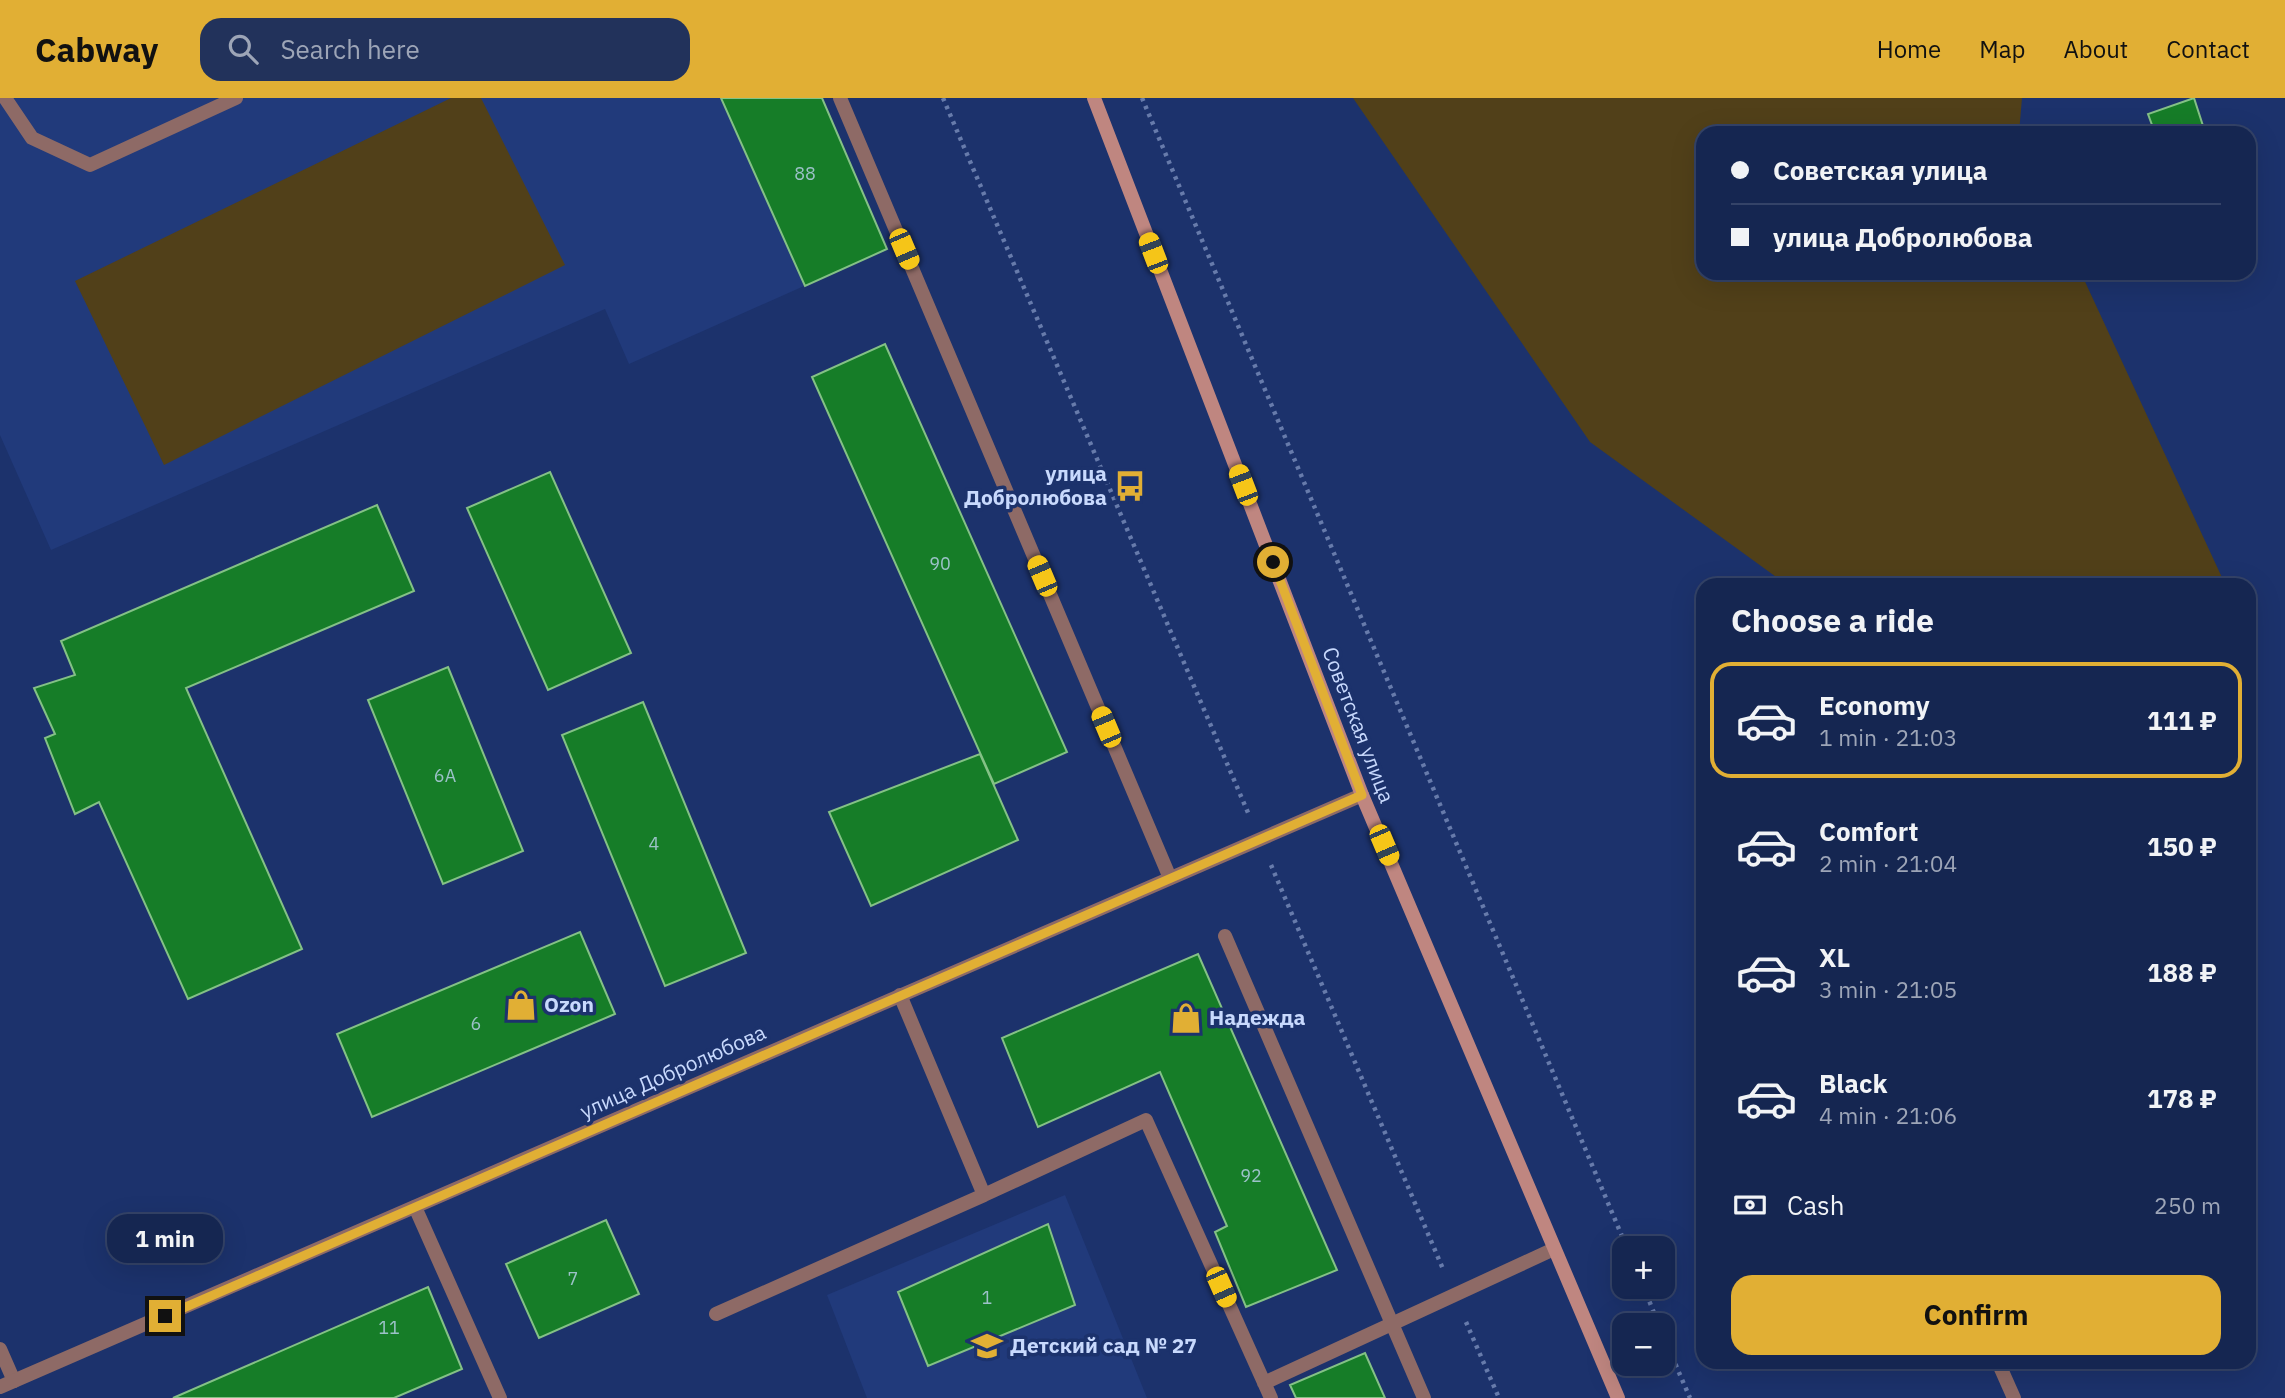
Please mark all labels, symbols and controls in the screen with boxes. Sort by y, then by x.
search box [200,18,690,81]
text: Cabway [35,28,158,71]
icon: search [224,30,262,68]
text: Search here [280,32,420,66]
text: Home [1877,33,1941,65]
text: Map [1979,33,2025,65]
text: About [2063,33,2128,65]
text: Contact [2166,33,2250,65]
text: Советская улица [1773,153,1988,187]
house number: 88 [794,162,816,185]
text: улица Добролюбова [1773,220,2033,254]
car [887,226,922,272]
car [1136,230,1171,276]
place label: улица Добролюбова [964,459,1107,511]
car [1226,462,1261,508]
bus stop icon: улица Добролюбова [1113,469,1147,503]
route start [1257,546,1289,578]
house number: 90 [929,552,951,575]
car [1025,553,1060,599]
text: Choose a ride [1731,599,1934,641]
street label: Советская улица [1316,643,1402,807]
text: Economy [1819,688,1930,722]
icon: car [1735,689,1798,752]
text: 111 ₽ [2147,703,2217,737]
car [1089,704,1124,750]
text: 1 min · 21:03 [1819,722,1957,752]
house number: 6А [434,764,457,787]
text: Comfort [1819,814,1918,848]
icon: car [1735,815,1798,878]
car [1367,822,1402,868]
text: 150 ₽ [2147,829,2217,863]
house number: 4 [649,832,660,855]
text: 2 min · 21:04 [1819,848,1957,878]
text: XL [1819,940,1850,974]
icon: car [1735,941,1798,1004]
text: 188 ₽ [2147,955,2217,989]
text: 3 min · 21:05 [1819,974,1957,1004]
shop icon: Ozon [504,988,538,1022]
place label: Ozon [544,990,594,1018]
shop icon: Надежда [1169,1001,1203,1035]
place label: Надежда [1209,1003,1306,1031]
house number: 6 [471,1012,481,1035]
street label: улица Добролюбова [575,1017,770,1125]
text: Black [1819,1066,1887,1100]
icon: car [1735,1067,1798,1130]
text: 178 ₽ [2147,1081,2217,1115]
text: 4 min · 21:06 [1819,1100,1957,1130]
house number: 92 [1240,1164,1262,1187]
icon: cash [1731,1186,1769,1224]
text: Cash [1787,1188,1844,1222]
text: 250 m [2154,1190,2221,1220]
callout: 1 min [107,1214,223,1264]
text: 1 min [135,1223,195,1253]
map controls [1612,1236,1675,1376]
button: + [1612,1236,1675,1299]
car [1203,1264,1240,1310]
house number: 7 [568,1267,578,1290]
button: Confirm [1731,1275,2221,1355]
house number: 1 [982,1286,992,1309]
route end [149,1300,181,1332]
button: − [1612,1313,1675,1376]
house number: 11 [378,1316,400,1339]
school or university icon: Детский сад № 27 [970,1329,1004,1363]
place label: Детский сад № 27 [1010,1331,1197,1359]

